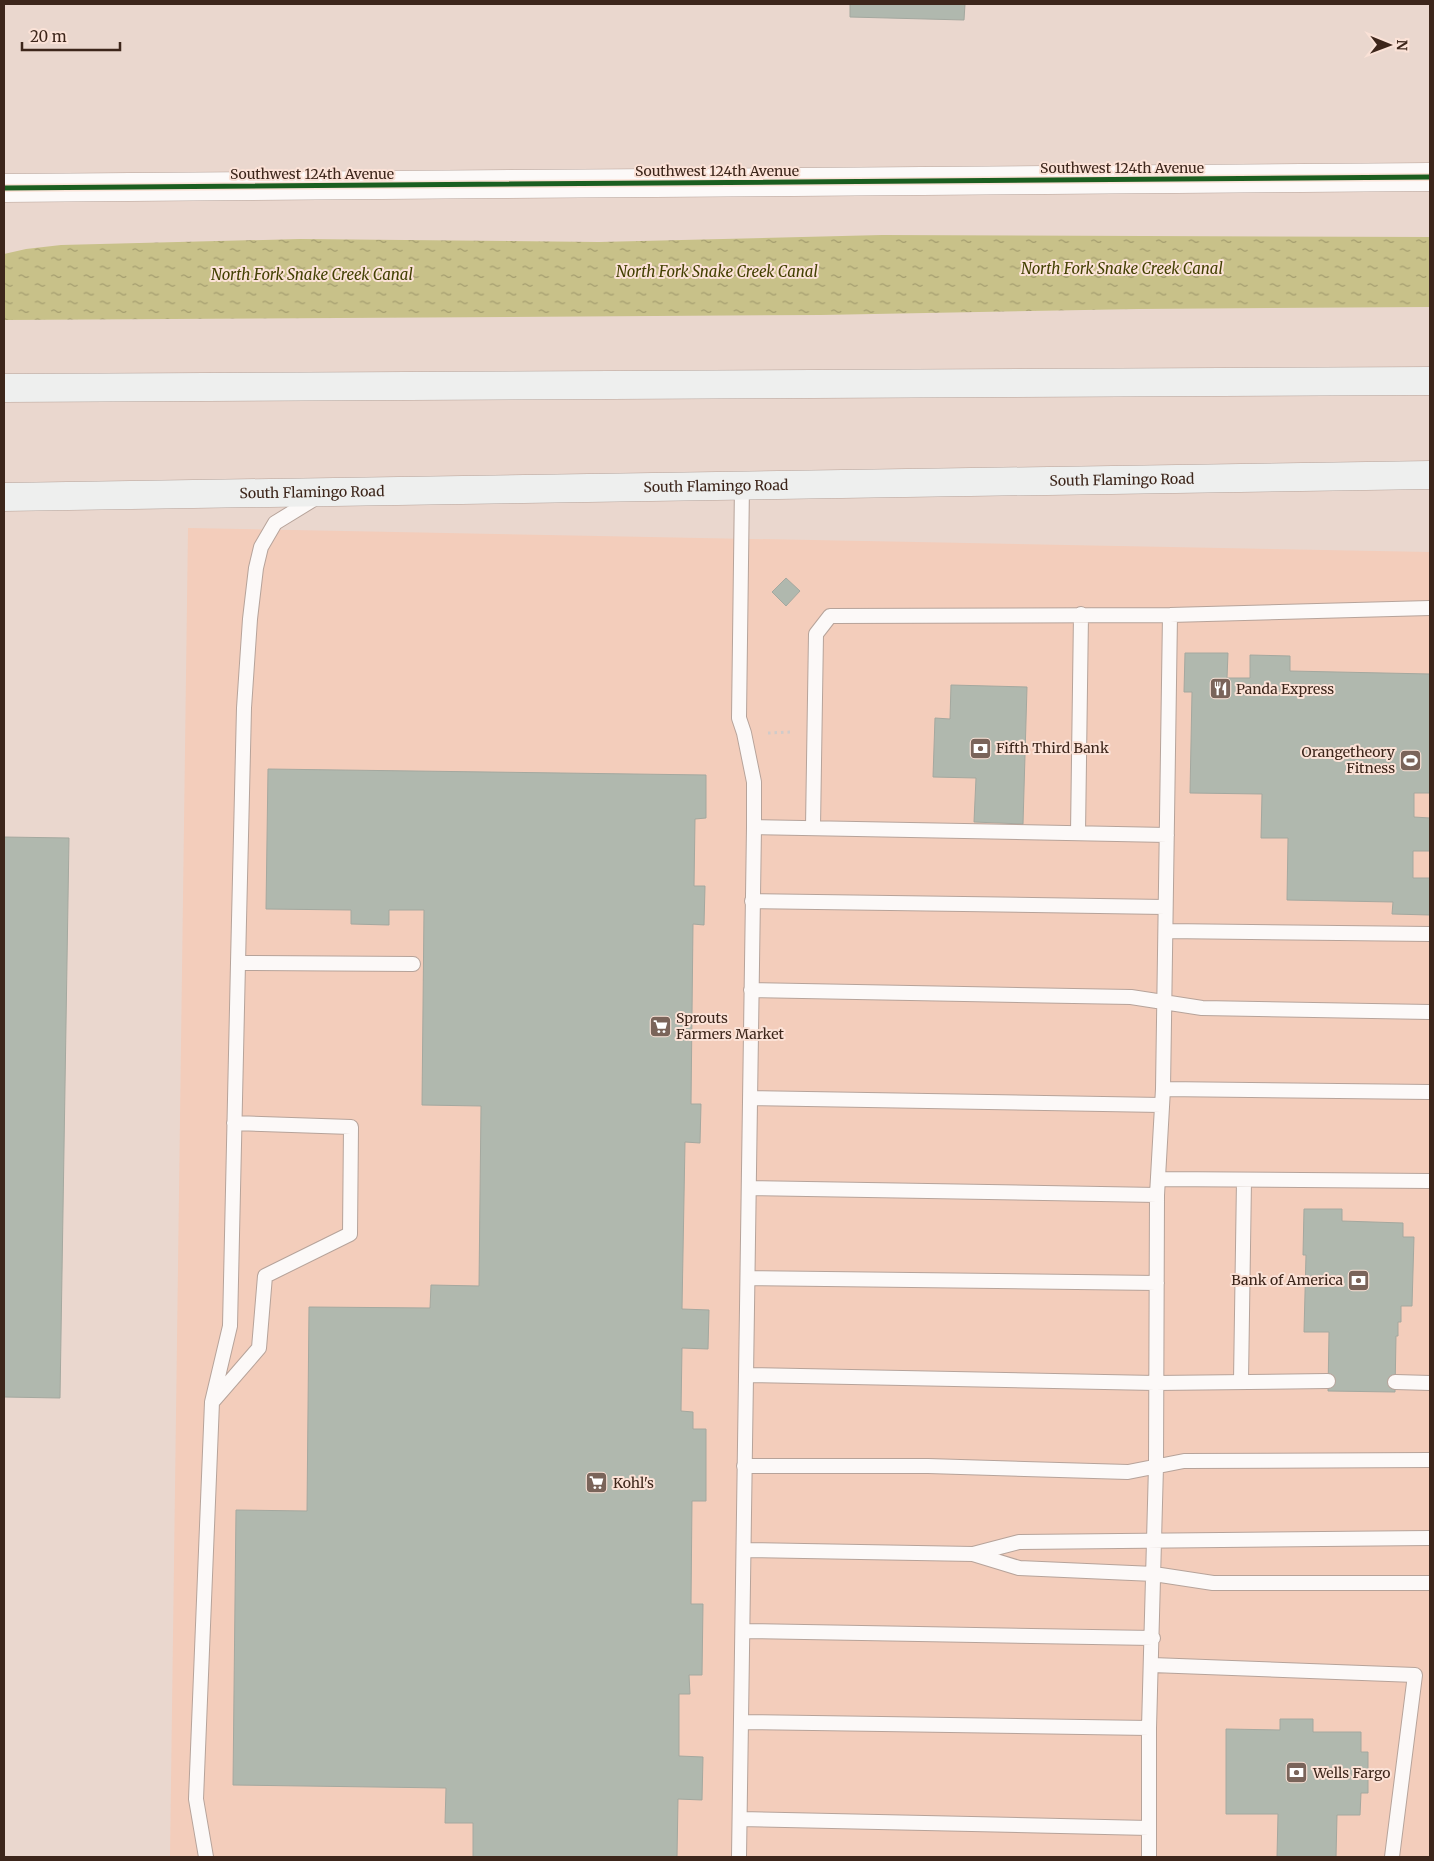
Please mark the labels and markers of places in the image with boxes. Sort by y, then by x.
restaurant icon: Panda Express [1208,677,1232,701]
place label: Panda Express [1236,680,1334,698]
bank icon: Fifth Third Bank [968,736,992,760]
place label: Fifth Third Bank [996,739,1109,757]
place label: Orangetheory Fitness [1302,743,1396,777]
sports icon: Orangetheory Fitness [1399,748,1423,772]
place label: Sprouts Farmers Market [676,1009,784,1043]
supermarket icon: Sprouts Farmers Market [648,1014,672,1038]
bank icon: Bank of America [1347,1268,1371,1292]
place label: Bank of America [1231,1271,1343,1289]
supermarket icon: Kohl's [585,1471,609,1495]
place label: Kohl's [613,1474,654,1492]
bank icon: Wells Fargo [1285,1761,1309,1785]
place label: Wells Fargo [1312,1764,1390,1782]

